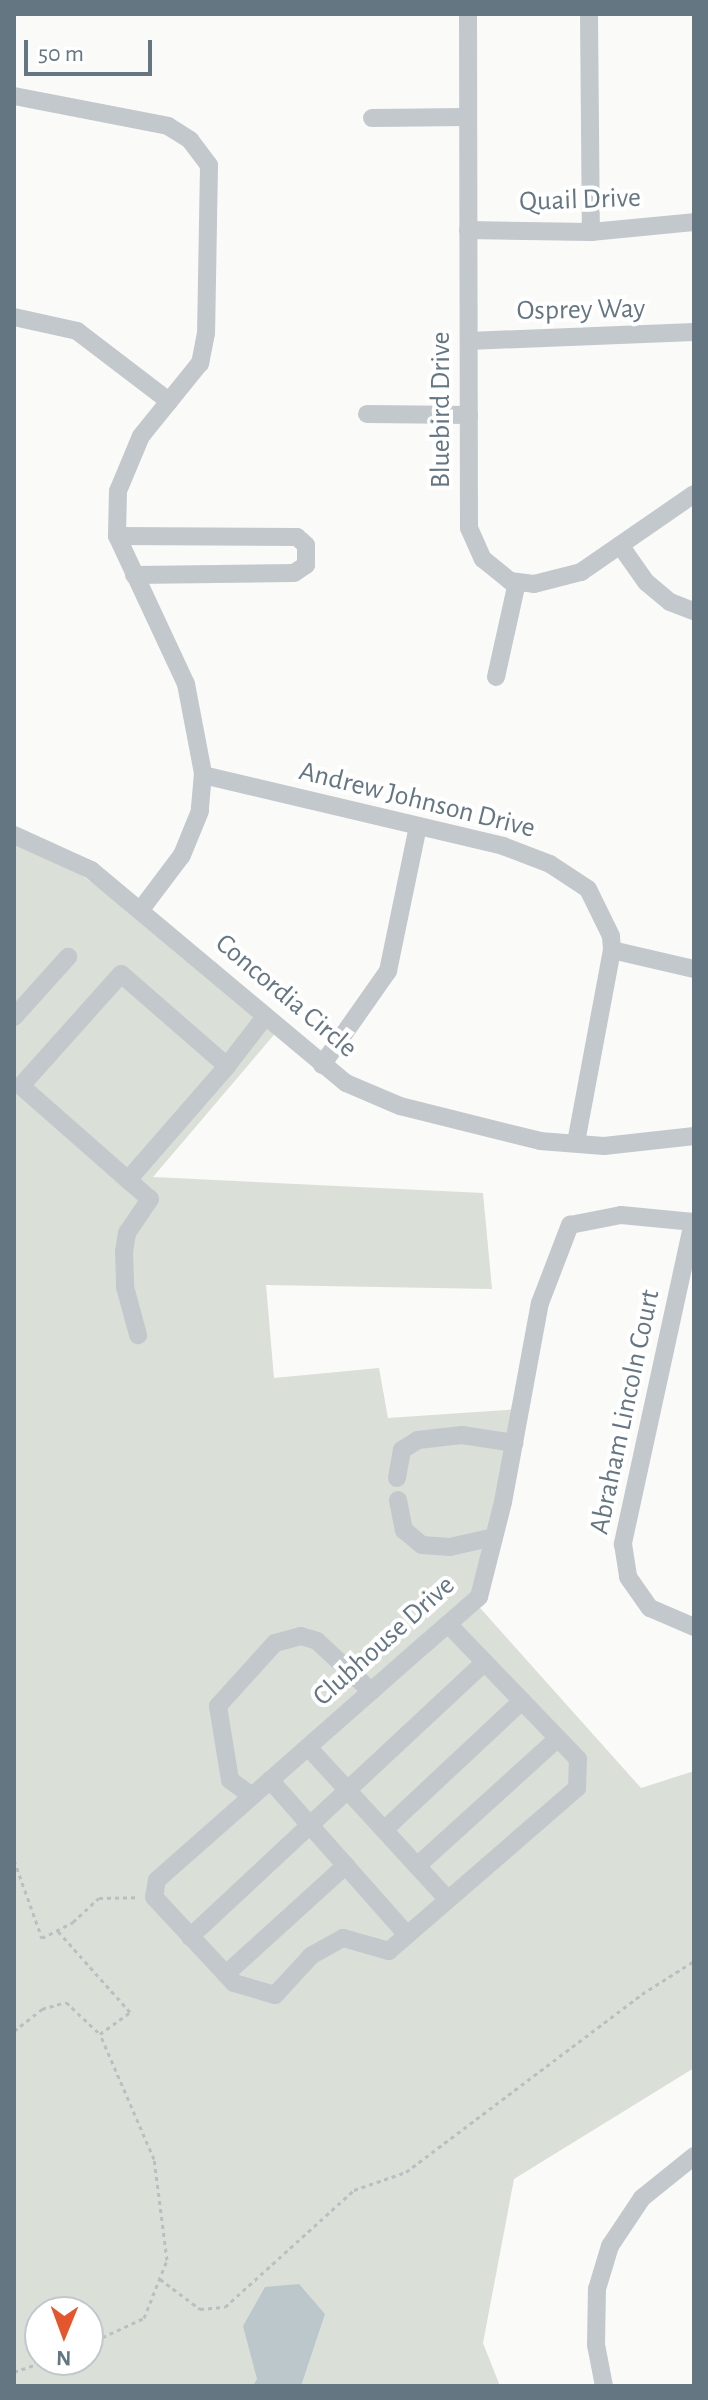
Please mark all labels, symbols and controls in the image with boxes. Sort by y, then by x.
scale bar [28,24,156,74]
text: 50 m [38,42,84,66]
street label: Quail Drive [519,181,641,219]
street label: Osprey Way [516,292,646,328]
street label: Bluebird Drive [424,332,458,488]
street label: Andrew Johnson Drive [296,754,538,846]
street label: Concordia Circle [208,927,364,1065]
street label: Abraham Lincoln Court [583,1287,667,1537]
street label: Clubhouse Drive [306,1569,462,1713]
north arrow [24,2296,104,2376]
text: N [56,2347,71,2369]

